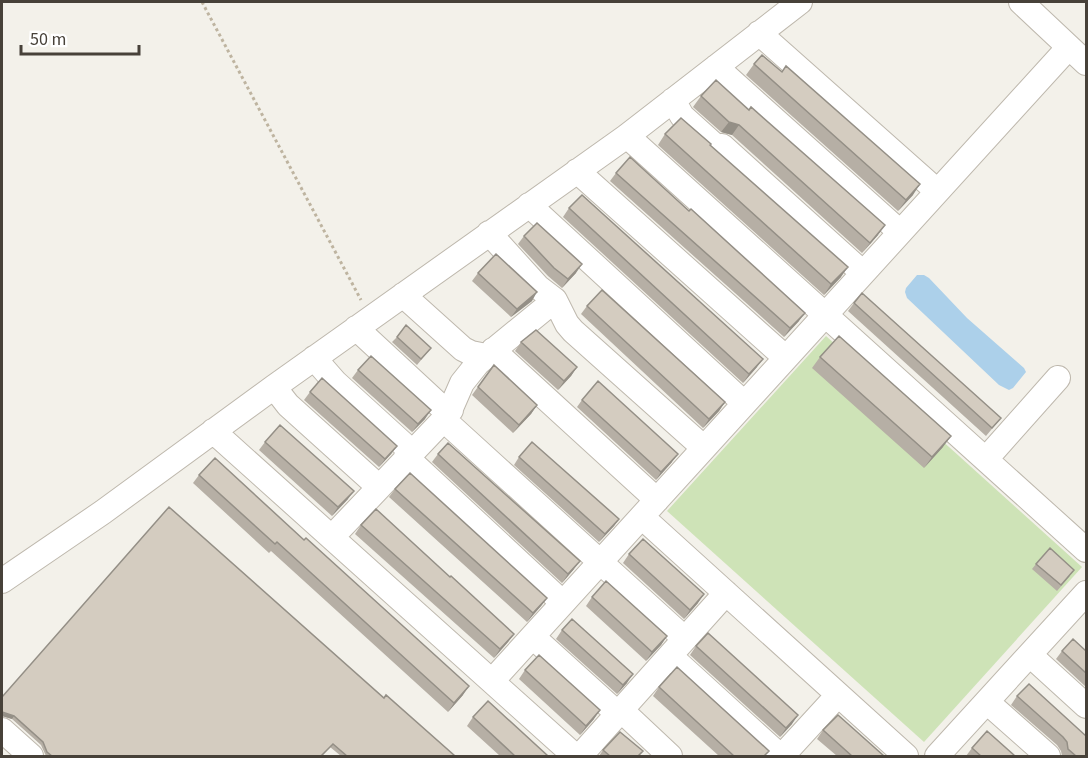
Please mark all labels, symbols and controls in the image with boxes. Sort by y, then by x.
scale bar [21,18,140,56]
text: 50 m [30,27,66,52]

